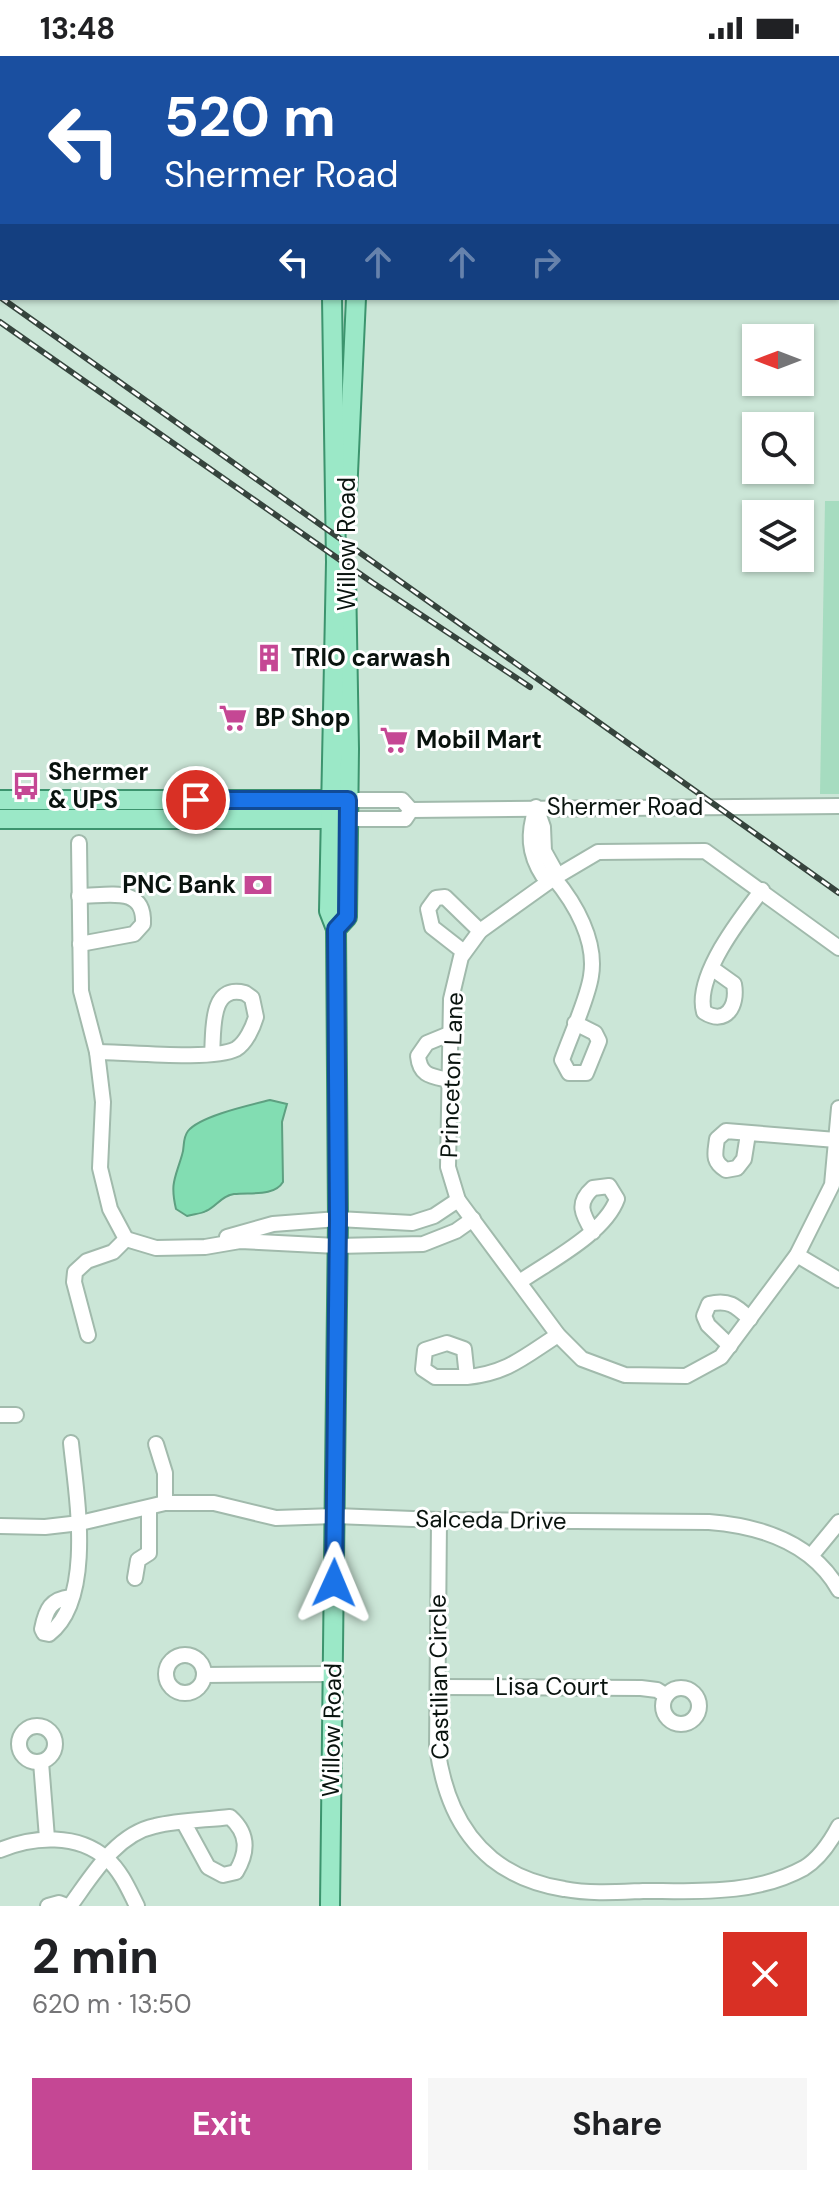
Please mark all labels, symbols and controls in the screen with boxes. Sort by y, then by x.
text: 13:48 [40,9,115,48]
text: 520 m [164,80,336,153]
icon: left [32,88,136,192]
text: Shermer Road [164,151,399,198]
icon: left [272,240,316,284]
icon: ahead [356,240,400,284]
icon: ahead [440,240,484,284]
icon: right [524,240,568,284]
north arrow [742,324,814,396]
map controls [742,324,814,572]
button: search [742,412,814,484]
street label: Willow Road [331,477,362,611]
button: layers [742,500,814,572]
place label: TRIO carwash [291,642,451,673]
building icon: TRIO carwash [254,643,284,673]
place label: BP Shop [255,702,350,733]
supermarket icon: BP Shop [218,703,248,733]
place label: Mobil Mart [416,724,542,755]
supermarket icon: Mobil Mart [379,725,409,755]
place label: Shermer & UPS [48,756,149,815]
pin [162,766,230,834]
bus stop icon: Shermer & UPS [11,771,41,801]
icon: arrive [174,778,218,822]
street label: Shermer Road [547,791,703,822]
place label: PNC Bank [122,869,236,900]
bank icon: PNC Bank [243,870,273,900]
street label: Princeton Lane [433,992,470,1158]
street label: Salceda Drive [415,1503,567,1536]
position arrow [292,1541,376,1625]
street label: Castilian Circle [422,1594,455,1760]
street label: Willow Road [315,1663,348,1797]
street label: Lisa Court [495,1671,609,1702]
text: 2 min [32,1925,159,1988]
button: close [723,1932,807,2016]
text: 620 m · 13:50 [32,1987,192,2021]
button: Exit [32,2078,412,2170]
button: Share [428,2078,807,2170]

